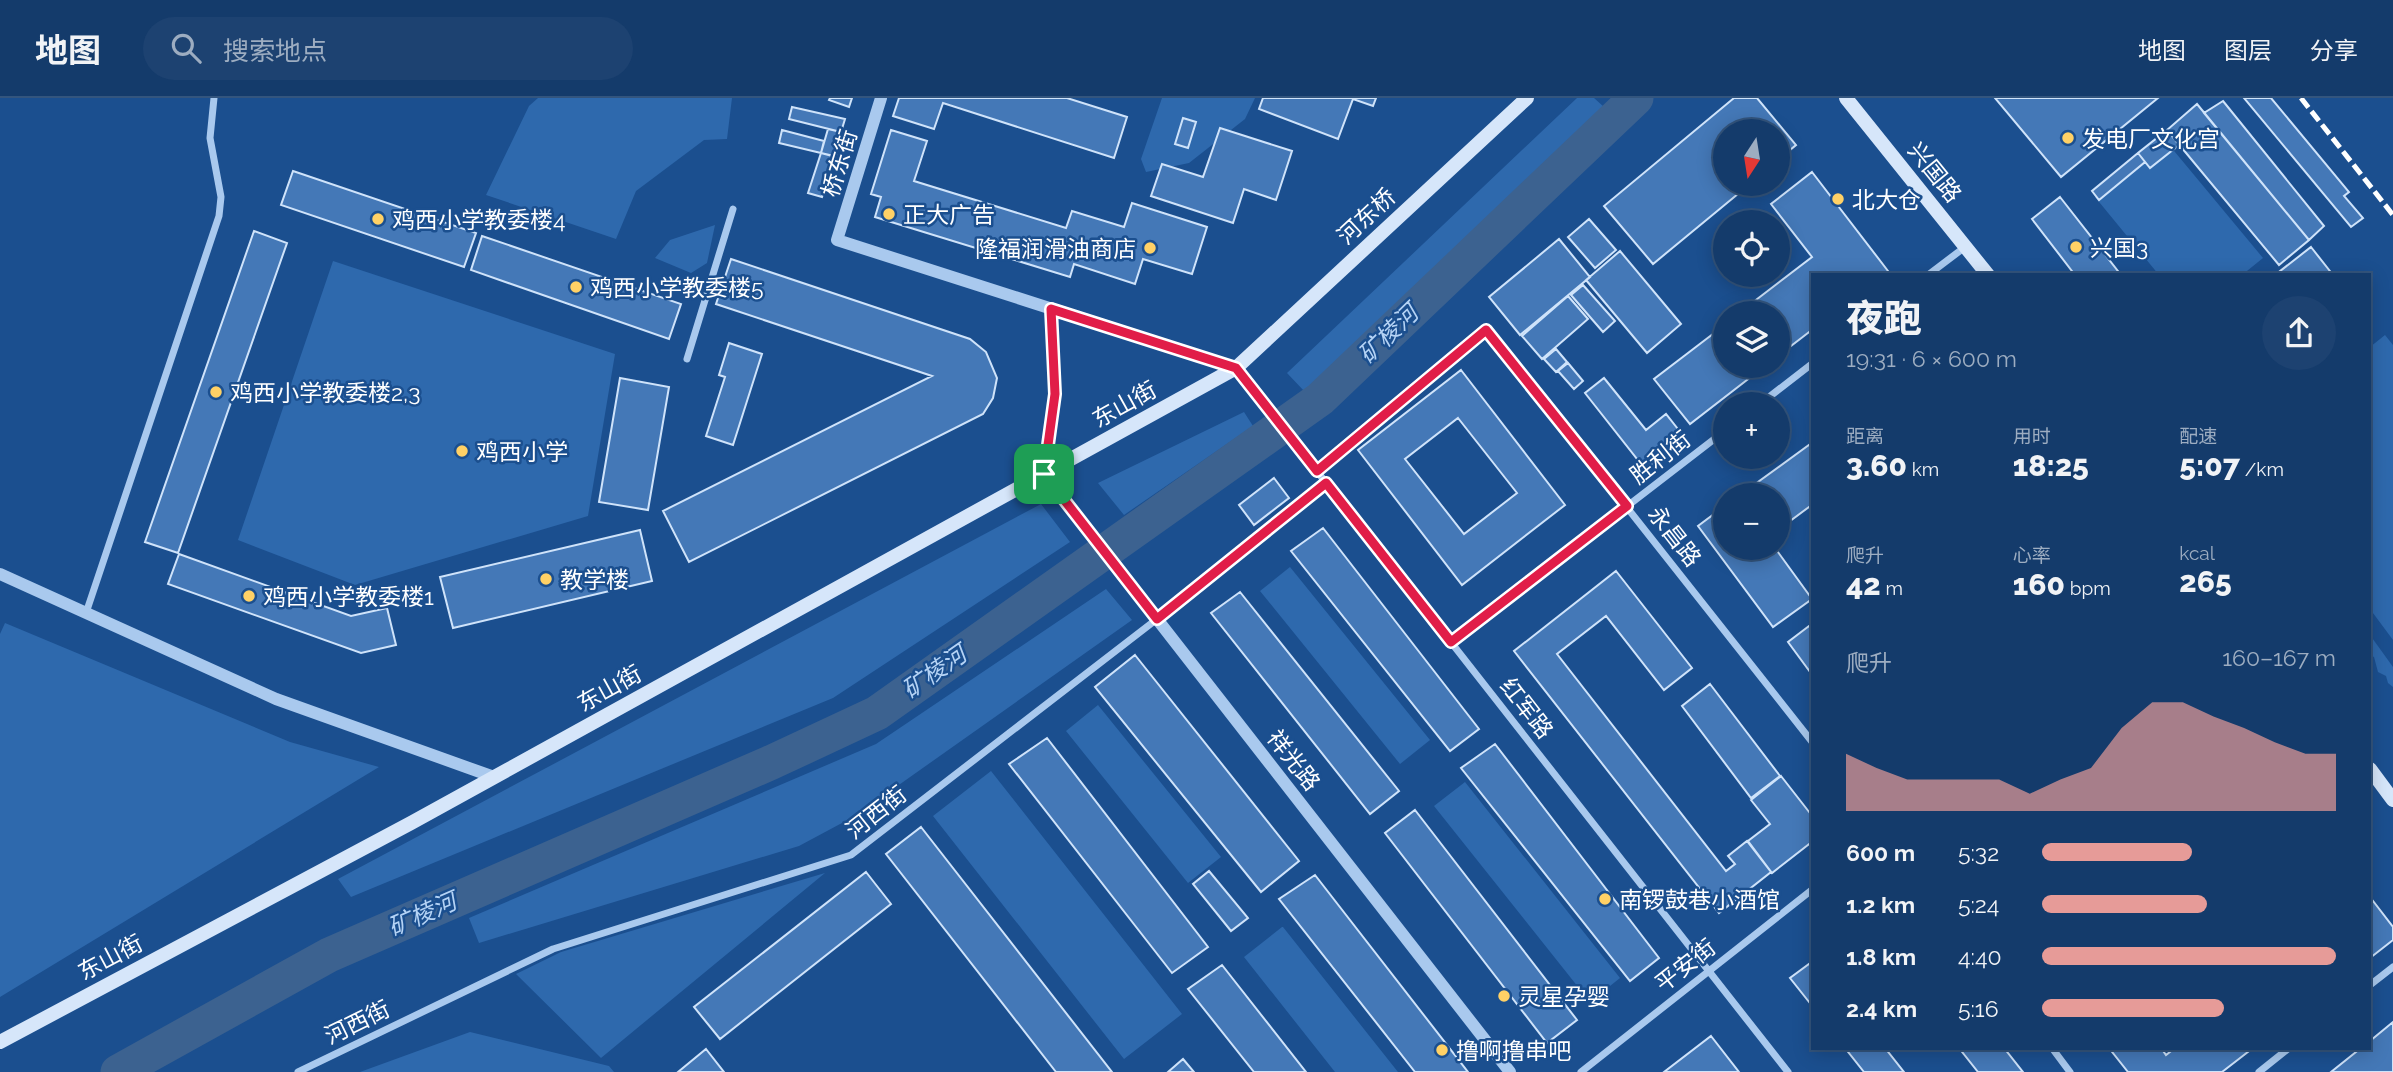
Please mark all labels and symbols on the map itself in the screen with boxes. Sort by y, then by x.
north arrow [1713,119,1790,196]
place label: 发电厂文化宫 [2082,125,2220,152]
street label: 桥东街 [816,126,862,200]
marker: 发电厂文化宫 [2060,130,2076,146]
street label: 兴国路 [1903,137,1967,207]
street label: 河东桥 [1332,183,1400,249]
place label: 北大仓 [1852,186,1921,213]
marker: 北大仓 [1830,191,1846,207]
place label: 正大广告 [903,201,995,228]
place label: 鸡西小学教委楼4 [392,206,566,233]
marker: 正大广告 [881,206,897,222]
marker: 鸡西小学教委楼4 [370,211,386,227]
place label: 兴国3 [2090,234,2148,261]
place label: 隆福润滑油商店 [975,235,1136,262]
marker: 兴国3 [2068,239,2084,255]
marker: 隆福润滑油商店 [1142,240,1158,256]
place label: 鸡西小学教委楼5 [590,274,764,301]
marker: 鸡西小学教委楼5 [568,279,584,295]
water label: 矿棱河 [1352,296,1427,369]
street label: 东山街 [1087,375,1161,433]
place label: 鸡西小学教委楼2,3 [230,379,420,406]
marker: 鸡西小学教委楼2,3 [208,384,224,400]
street label: 胜利街 [1625,425,1695,489]
place label: 鸡西小学 [476,438,568,465]
marker: 鸡西小学 [454,443,470,459]
pin [1014,444,1074,504]
street label: 永昌路 [1643,501,1707,571]
place label: 教学楼 [560,566,629,593]
marker: 教学楼 [538,571,554,587]
place label: 鸡西小学教委楼1 [263,583,434,610]
marker: 鸡西小学教委楼1 [241,588,257,604]
water label: 矿棱河 [896,637,975,705]
street label: 东山街 [572,659,646,717]
street label: 红军路 [1495,673,1559,743]
street label: 祥光路 [1262,725,1326,795]
street label: 河西街 [841,780,911,844]
water label: 矿棱河 [383,884,464,942]
place label: 南锣鼓巷小酒馆 [1619,886,1780,913]
marker: 南锣鼓巷小酒馆 [1597,891,1613,907]
street label: 东山街 [73,929,147,985]
street label: 平安街 [1650,933,1720,997]
place label: 灵星孕婴 [1518,983,1610,1010]
marker: 灵星孕婴 [1496,988,1512,1004]
street label: 河西街 [320,995,394,1049]
place label: 撸啊撸串吧 [1456,1037,1571,1064]
marker: 撸啊撸串吧 [1434,1042,1450,1058]

